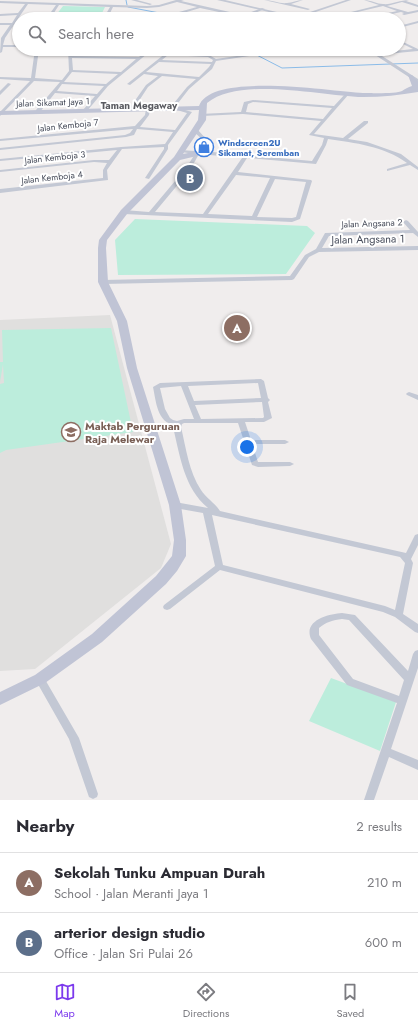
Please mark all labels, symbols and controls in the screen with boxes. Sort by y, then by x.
search box [12,12,406,56]
icon: search [26,23,48,45]
text: Search here [58,23,134,45]
street label: Jalan Sikamat Jaya 1 [15,94,90,110]
district label: Taman Megaway [101,98,178,113]
street label: Jalan Kemboja 7 [36,115,99,135]
shop icon: Windscreen2U Sikamat, Seremban [193,136,215,158]
place label: Windscreen2U Sikamat, Seremban [218,136,299,159]
street label: Jalan Kemboja 3 [23,147,86,167]
pin: B [177,163,203,193]
street label: Jalan Kemboja 4 [20,167,83,187]
street label: Jalan Angsana 2 [340,215,403,231]
street label: Jalan Angsana 1 [329,230,405,248]
pin: A [224,313,250,343]
place label: Maktab Perguruan Raja Melewar [85,418,180,447]
school or university icon: Maktab Perguruan Raja Melewar [60,421,82,443]
your location [237,437,257,457]
text: Nearby [16,814,74,838]
text: 2 results [356,817,402,836]
text: Sekolah Tunku Ampuan Durah [54,862,265,884]
text: A [24,873,34,892]
text: 210 m [367,873,402,892]
text: School · Jalan Meranti Jaya 1 [54,884,209,903]
text: arterior design studio [54,922,205,944]
text: B [25,933,33,952]
text: 600 m [365,933,402,952]
text: Office · Jalan Sri Pulai 26 [54,944,193,963]
tab: Map [54,981,76,1021]
tab: Directions [183,981,229,1021]
tab: Saved [337,981,364,1021]

